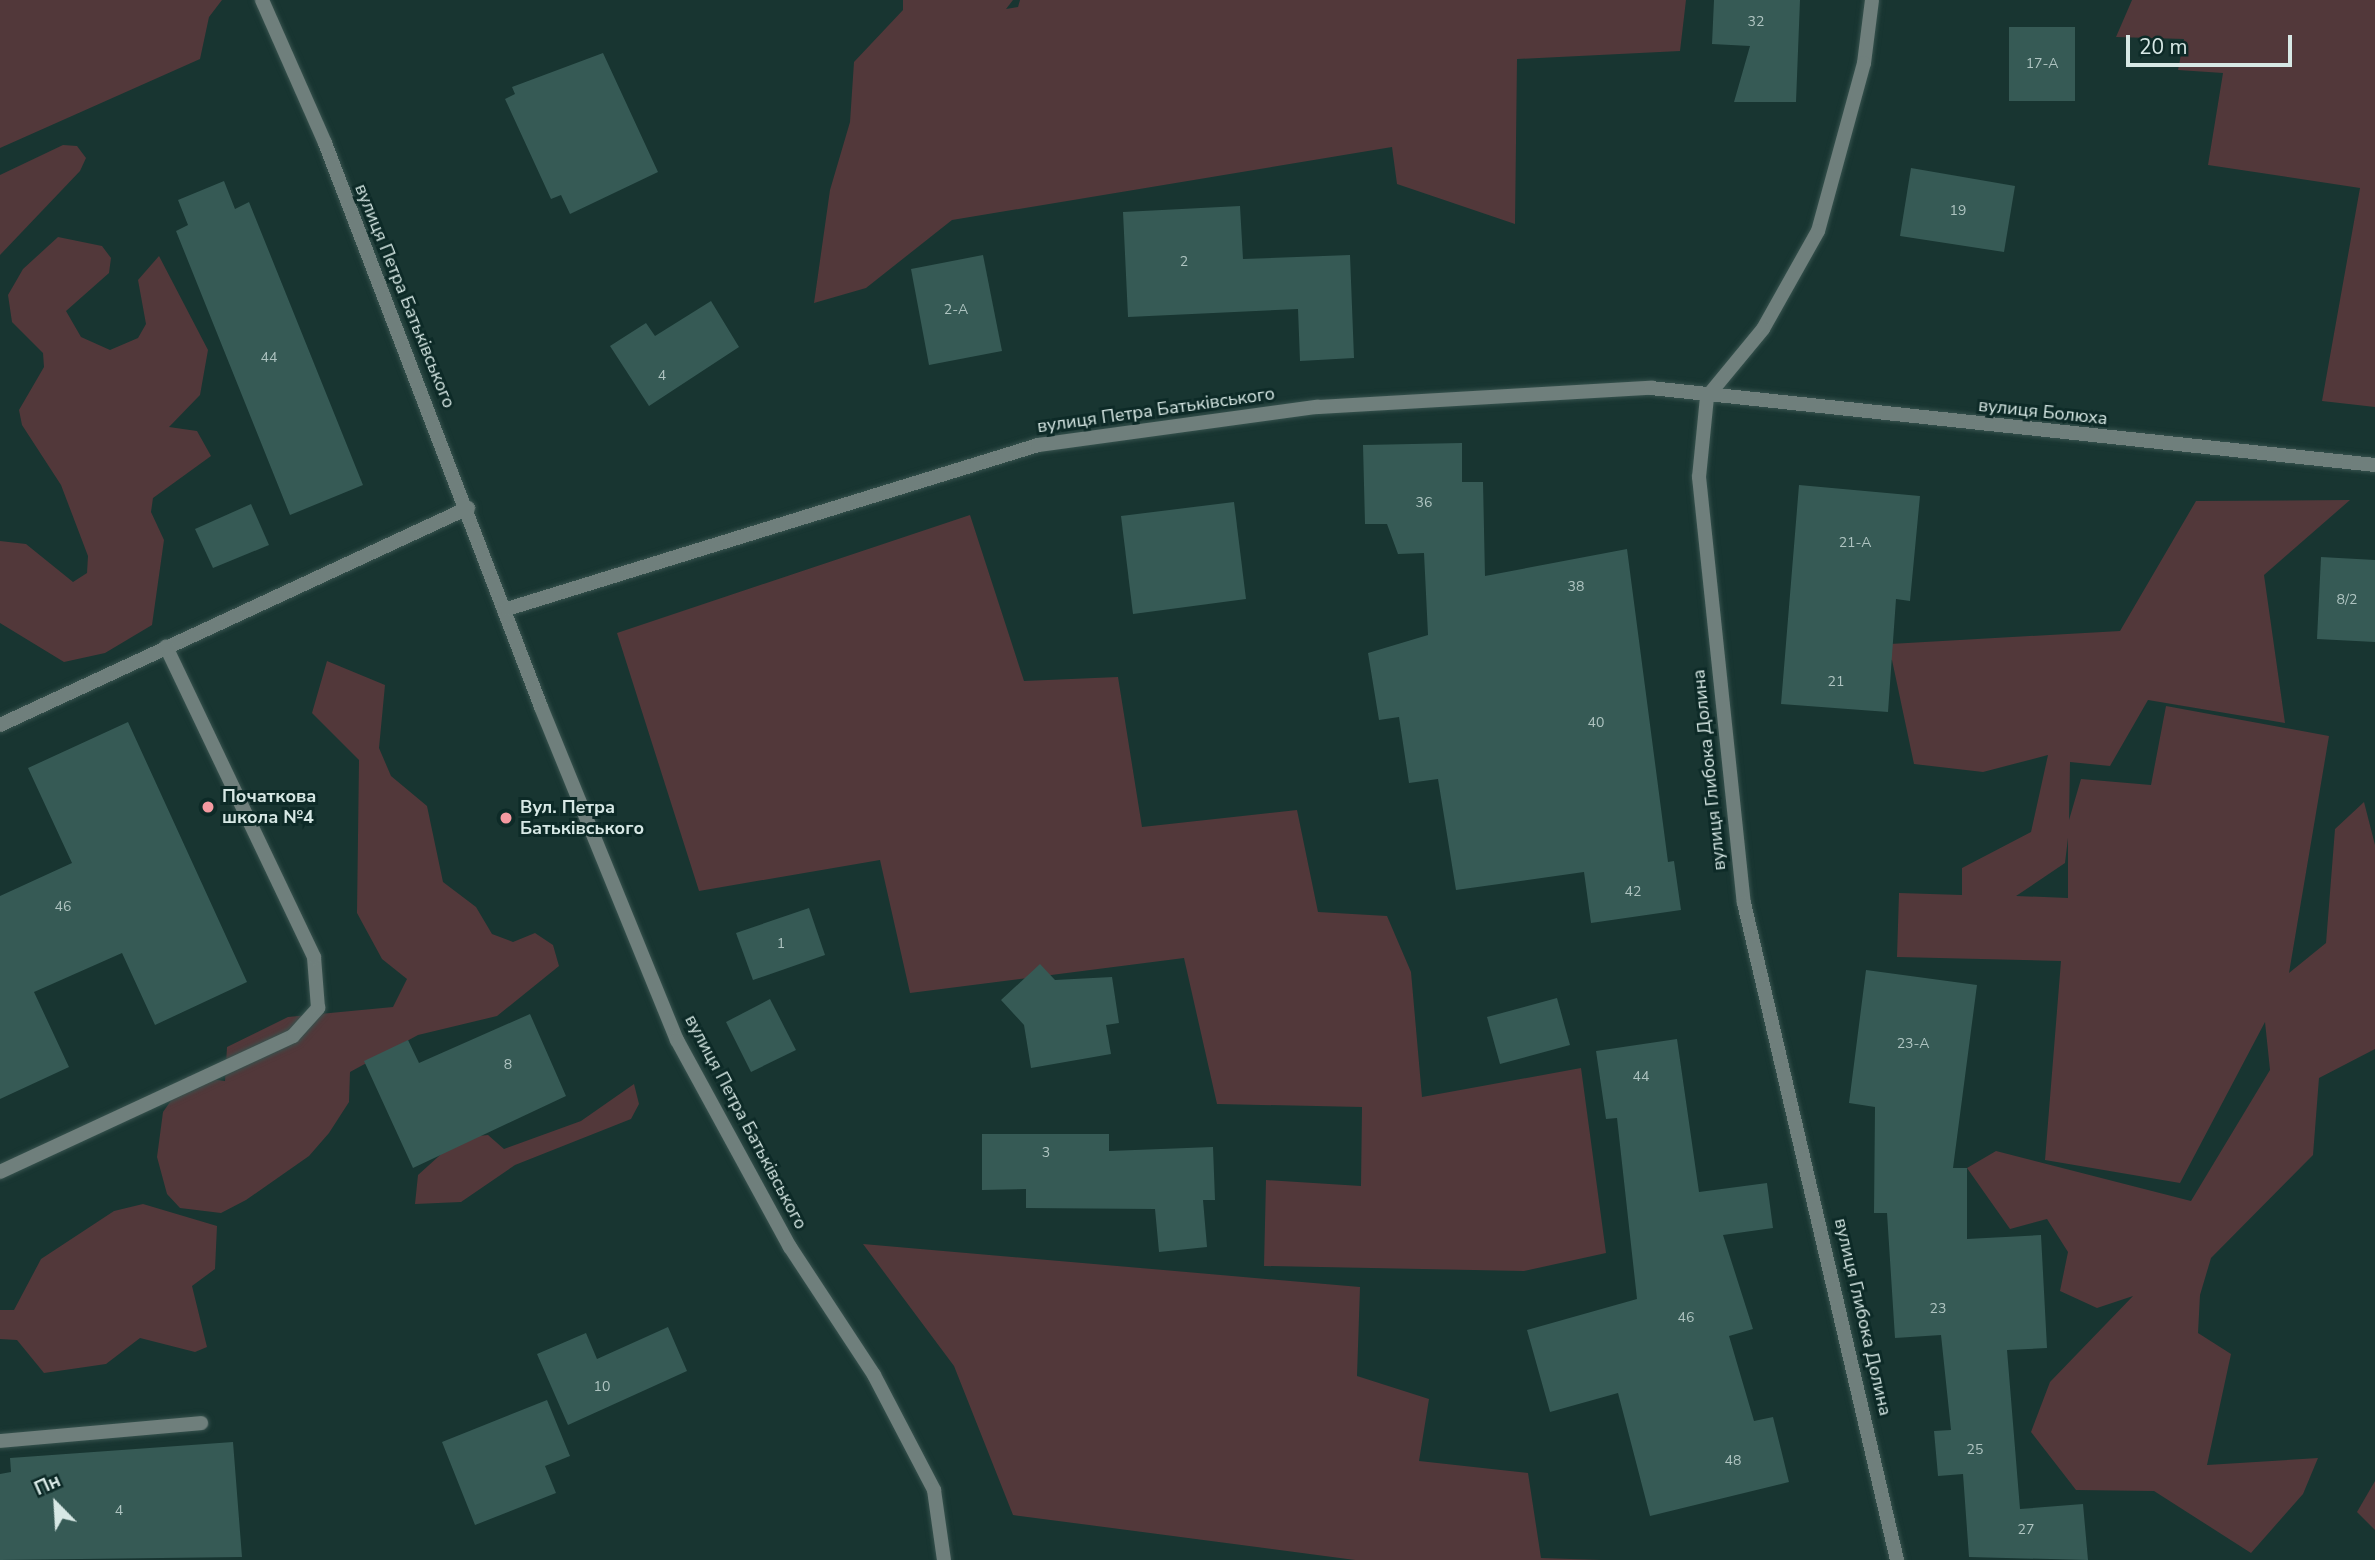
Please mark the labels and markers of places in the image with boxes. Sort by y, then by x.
place label: Початкова школа №4 [222,786,316,828]
place label: Вул. Петра Батьківського [520,797,644,840]
marker: Початкова школа №4 [200,799,216,815]
marker: Вул. Петра Батьківського [498,810,514,826]

